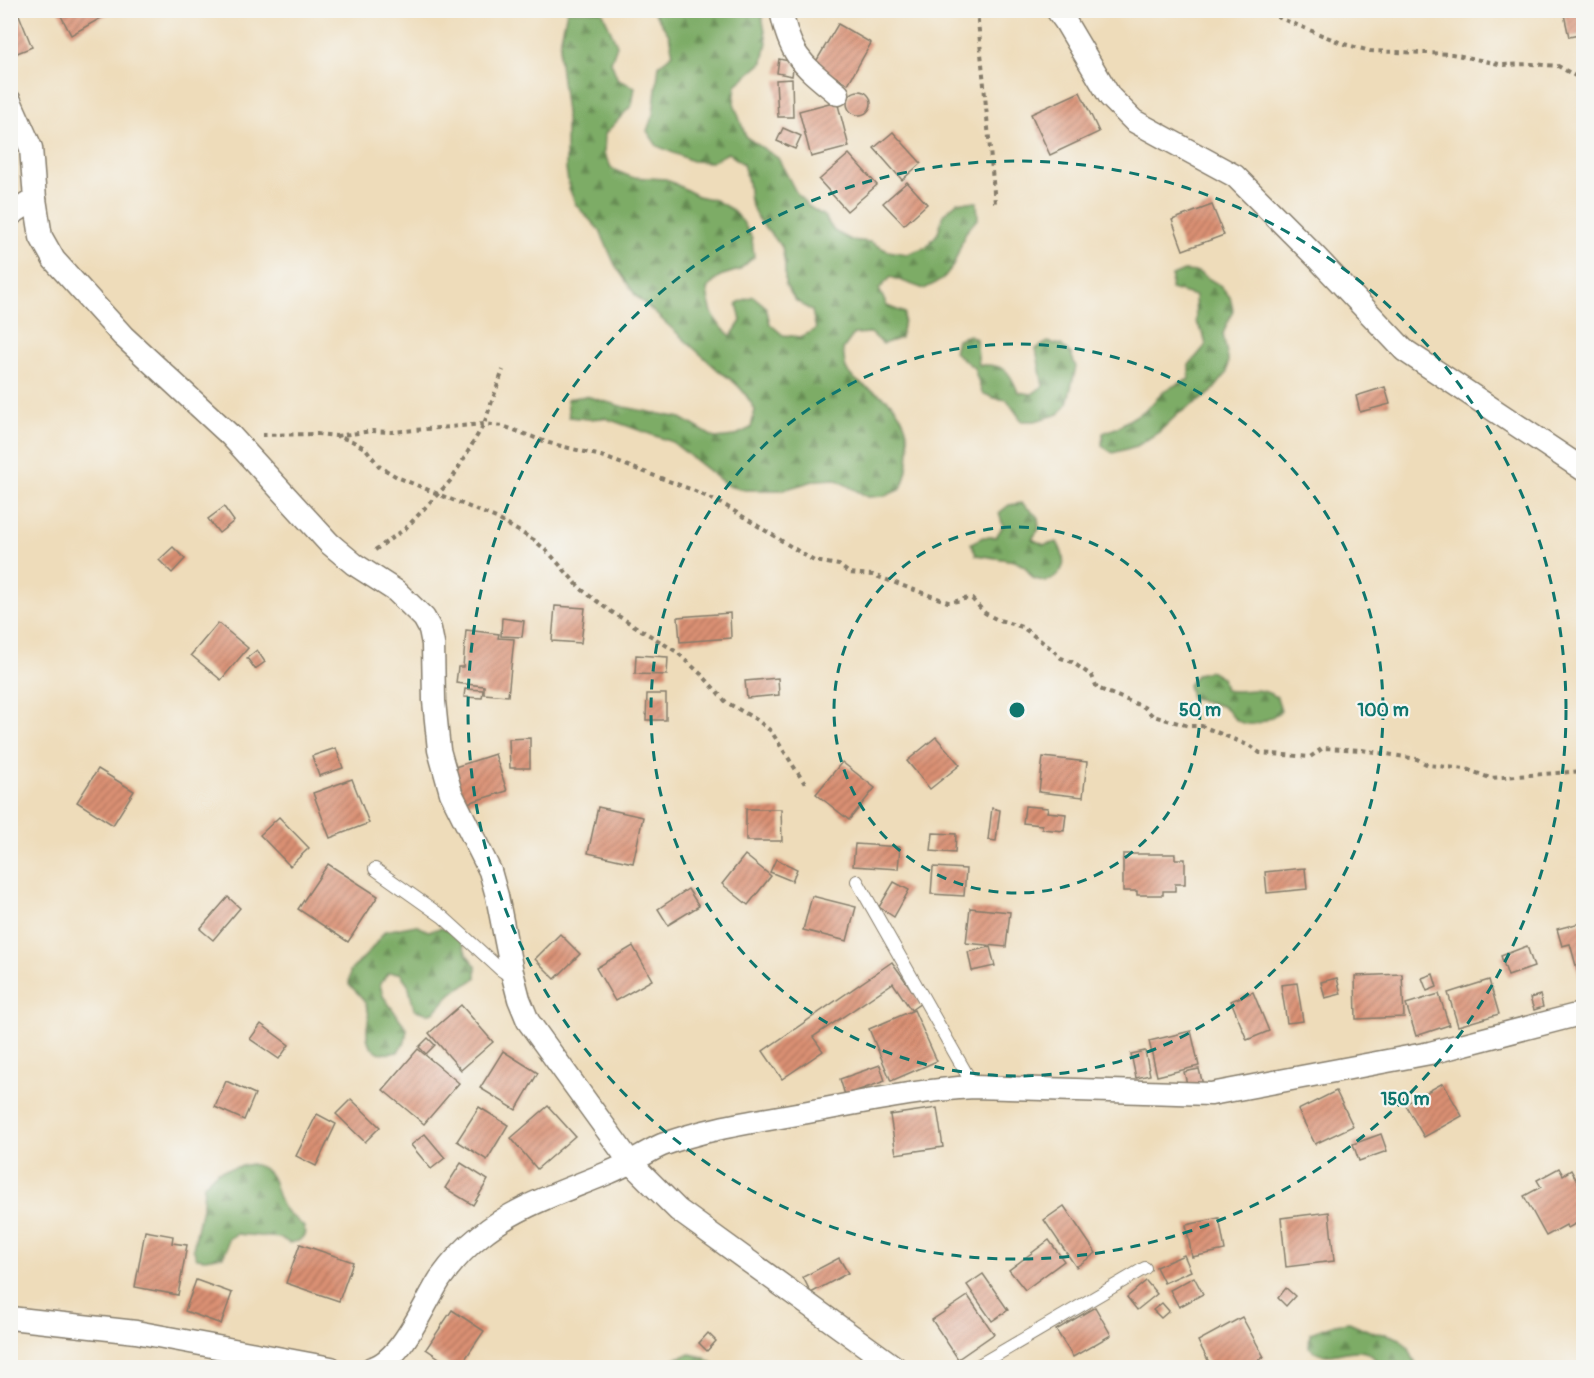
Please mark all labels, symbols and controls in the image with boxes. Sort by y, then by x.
text: 50 m [1179,699,1221,722]
text: 100 m [1357,699,1409,722]
centre of rings [1007,700,1027,720]
text: 150 m [1381,1088,1430,1111]

